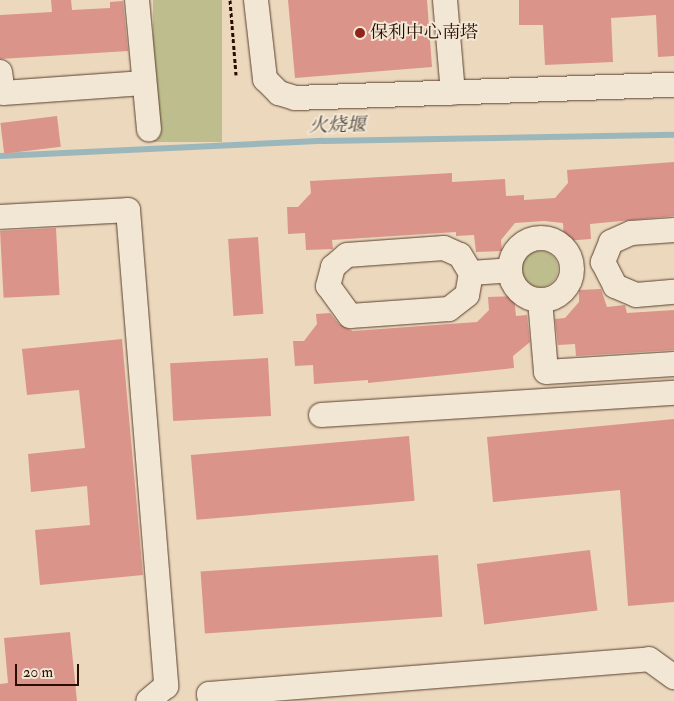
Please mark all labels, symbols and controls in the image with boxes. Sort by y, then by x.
place label: 保利中心南塔 [370,22,478,44]
marker: 保利中心南塔 [354,27,366,39]
water label: 火烧堰 [308,114,366,138]
scale bar [18,654,81,686]
text: 20 m [23,663,53,682]

